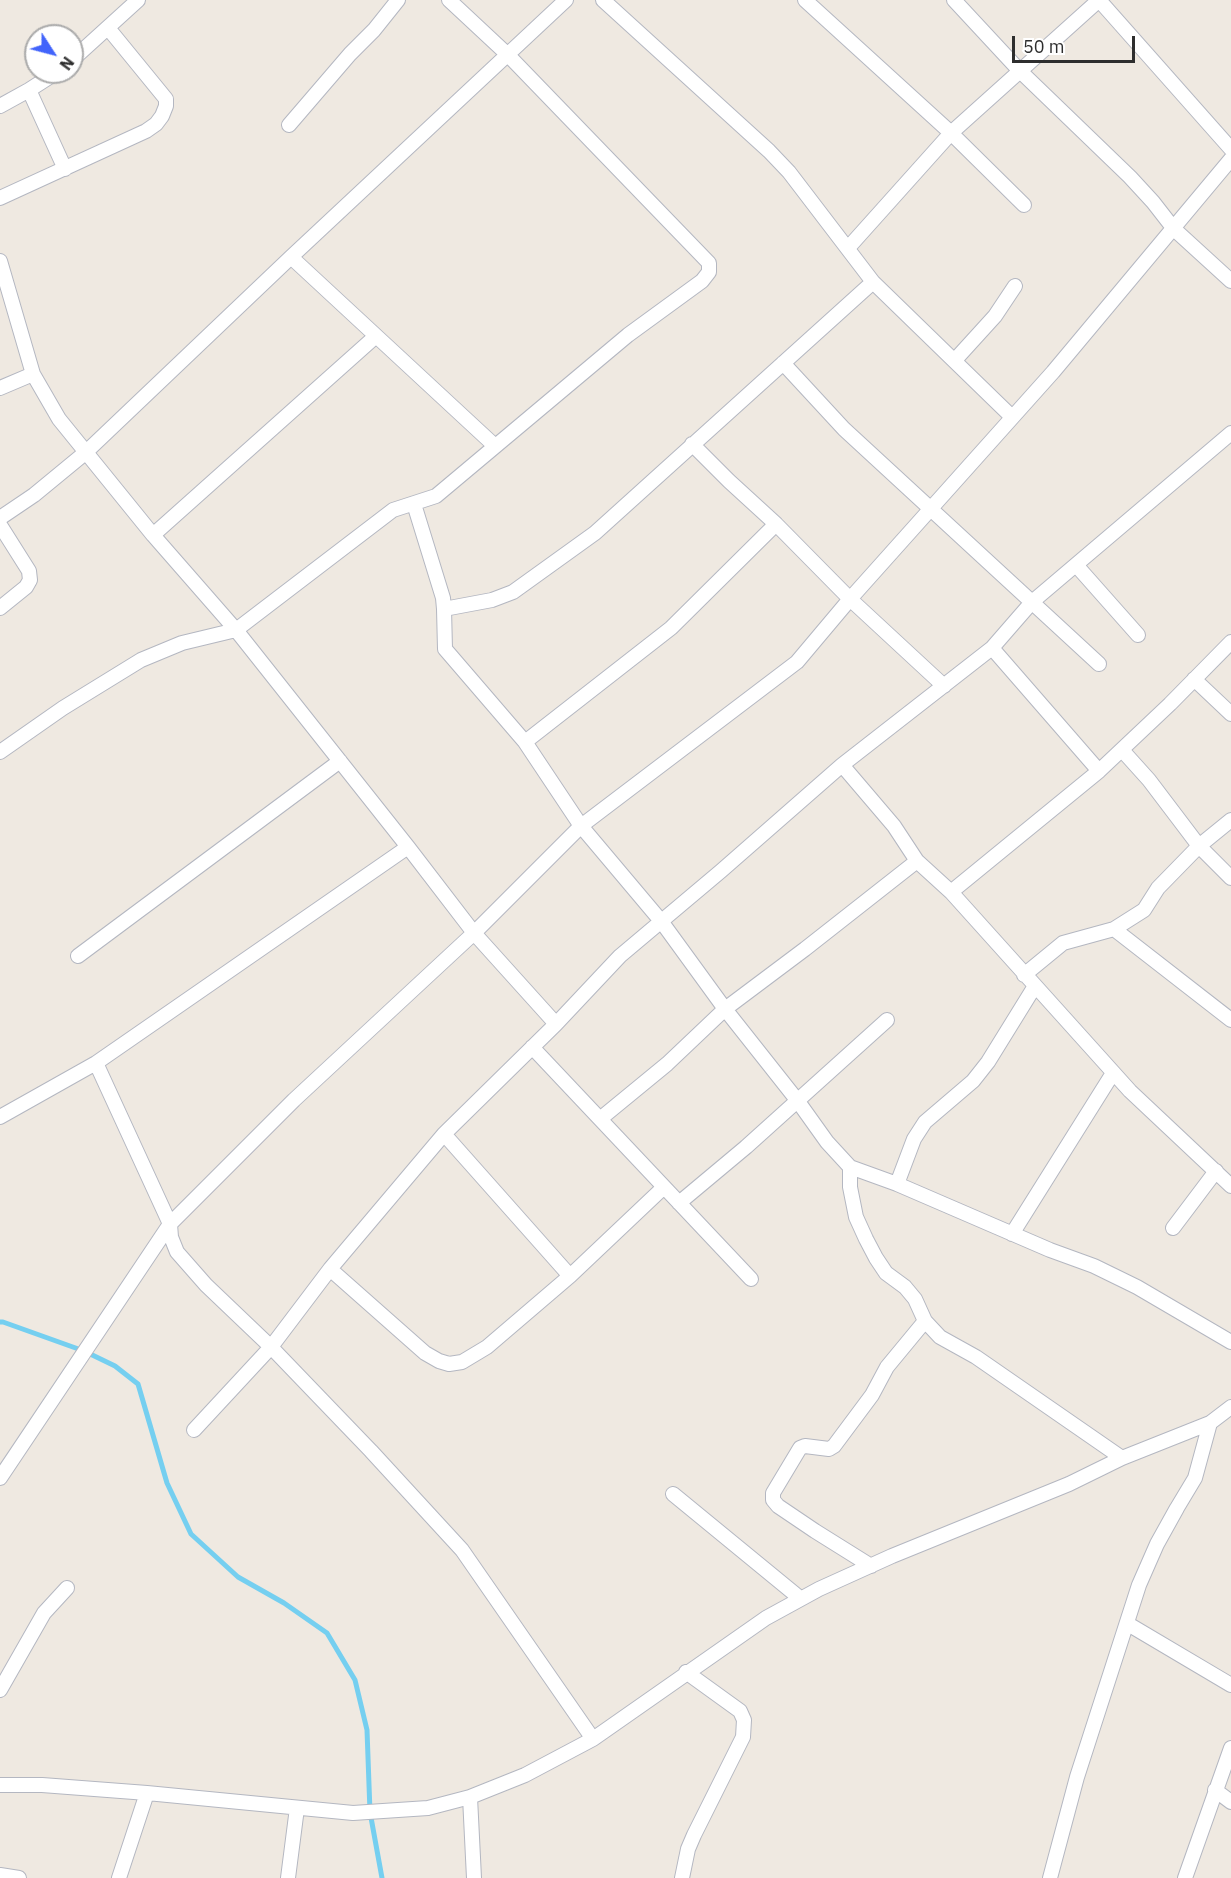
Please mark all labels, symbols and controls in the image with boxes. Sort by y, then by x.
north arrow [24,24,84,84]
scale bar [1015,24,1138,62]
text: 50 m [1023,35,1065,58]
text: N [55,53,78,74]

